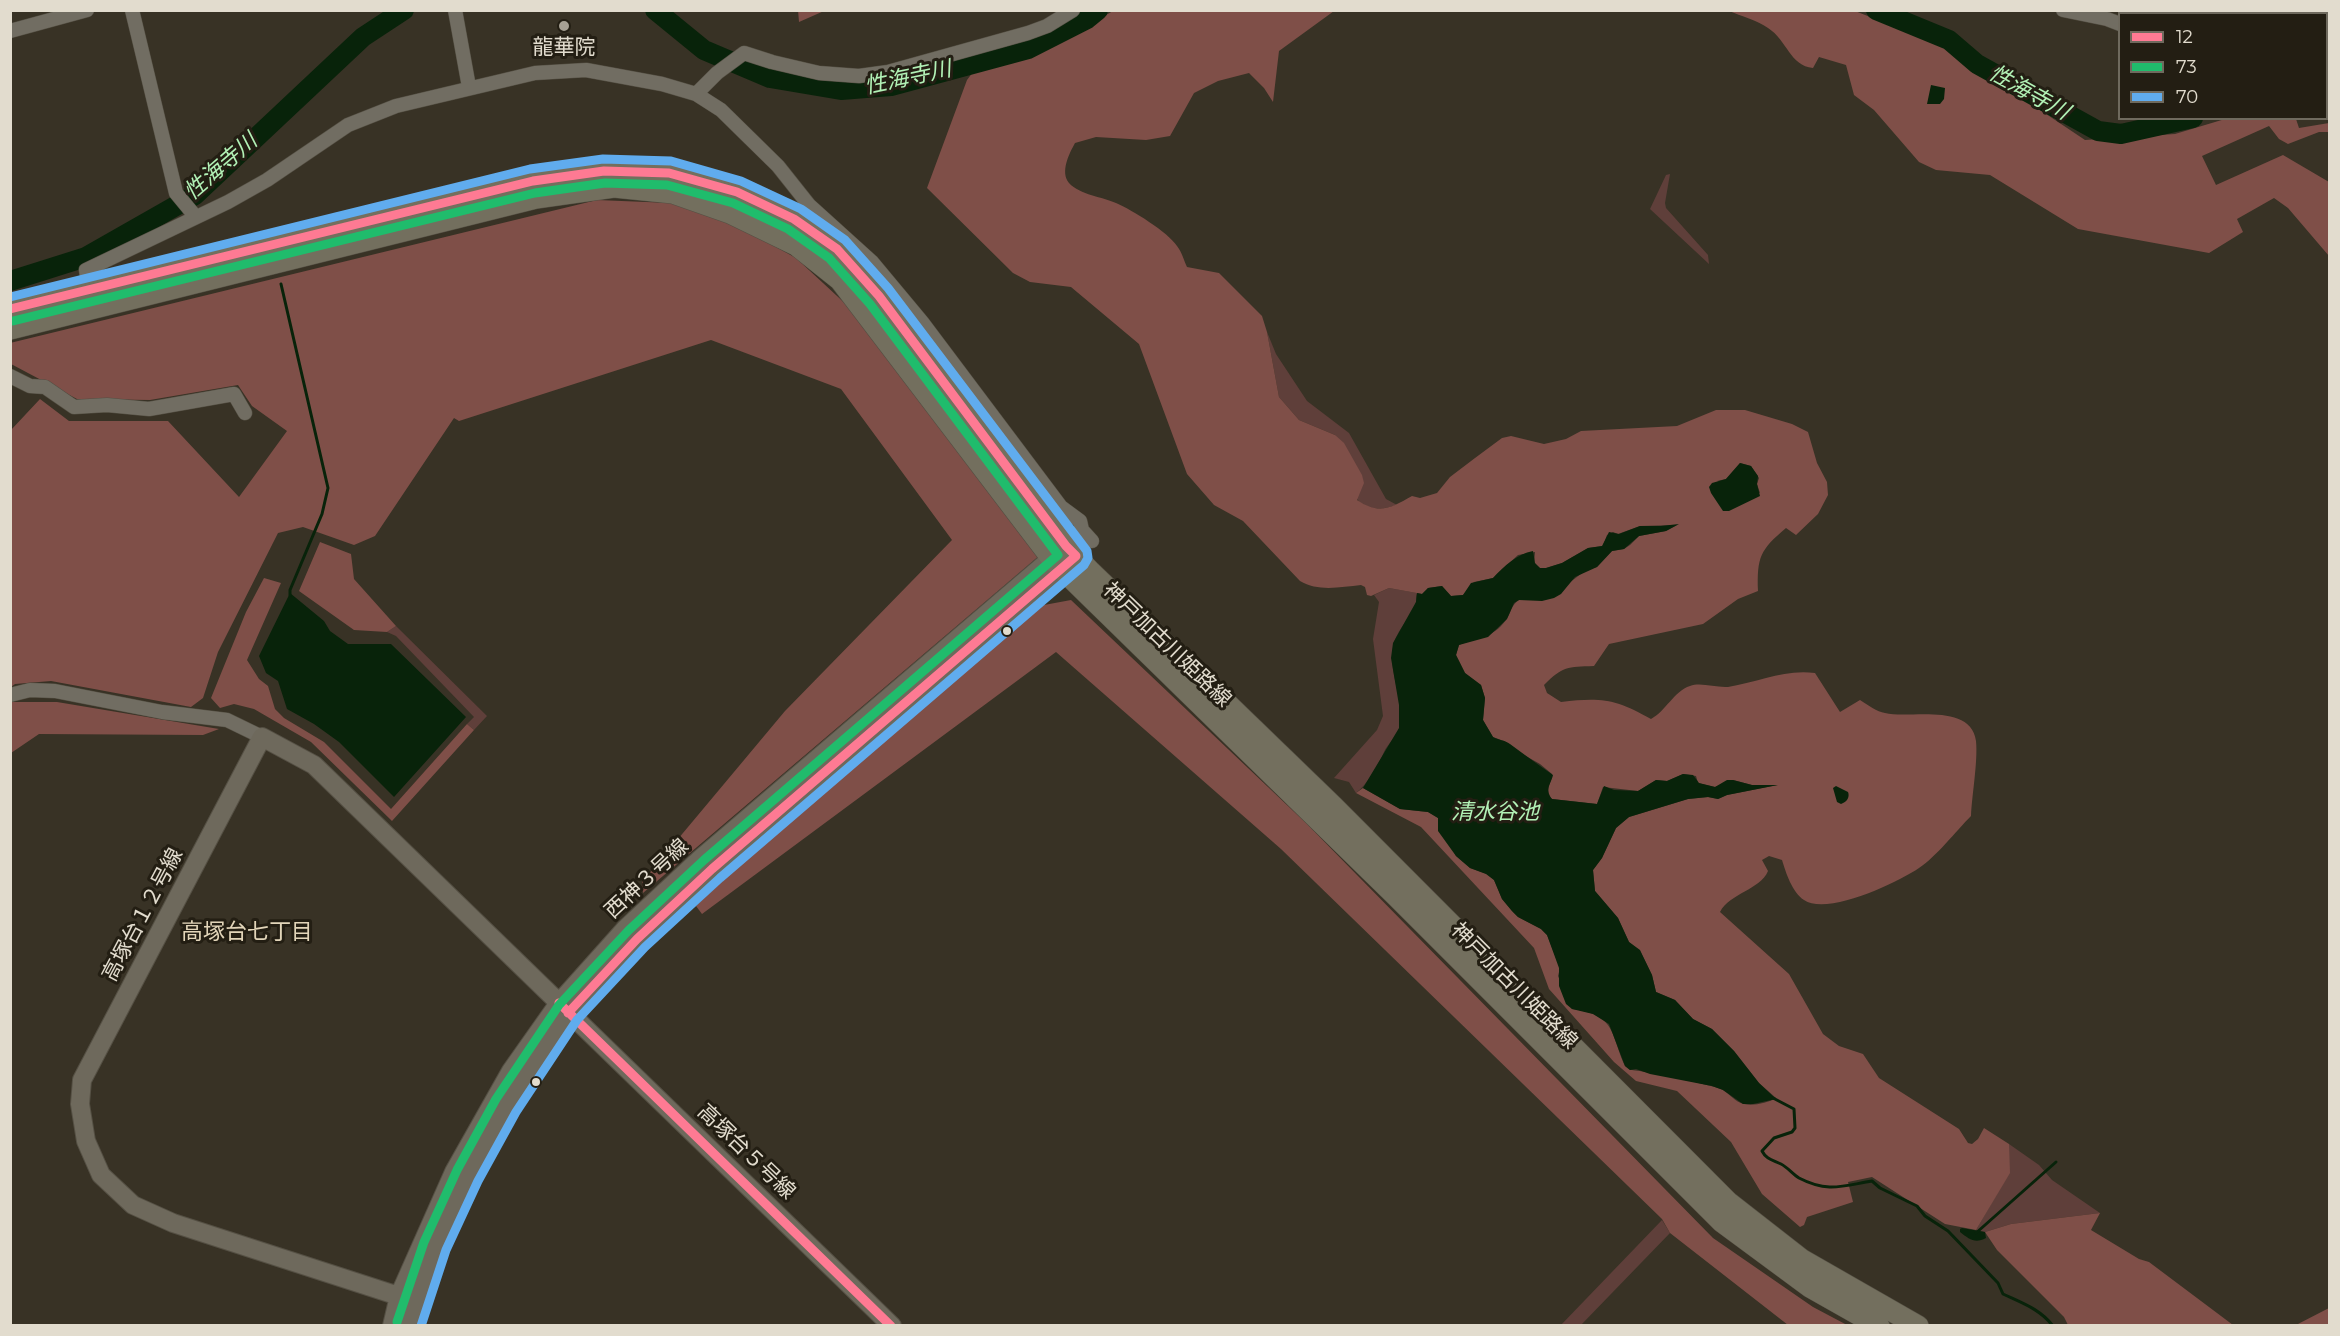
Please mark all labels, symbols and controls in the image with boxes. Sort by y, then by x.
legend [2118,12,2328,120]
marker: 龍華院 [557,19,571,33]
text: 12 [2176,26,2193,48]
place label: 龍華院 [533,35,595,61]
water label: 性海寺川 [862,56,954,100]
text: 73 [2176,56,2197,78]
water label: 性海寺川 [1984,60,2074,126]
text: 70 [2176,86,2198,108]
water label: 性海寺川 [179,128,263,206]
street label: 神戸加古川姫路線 [1098,578,1236,712]
unlabelled marker [1001,625,1013,637]
water label: 清水谷池 [1451,800,1539,826]
street label: 西神３号線 [600,834,694,924]
street label: 高塚台１２号線 [97,844,189,986]
street label: 神戸加古川姫路線 [1446,918,1582,1054]
district label: 高塚台七丁目 [181,920,313,946]
unlabelled marker [530,1076,542,1088]
street label: 高塚台５号線 [692,1099,800,1205]

